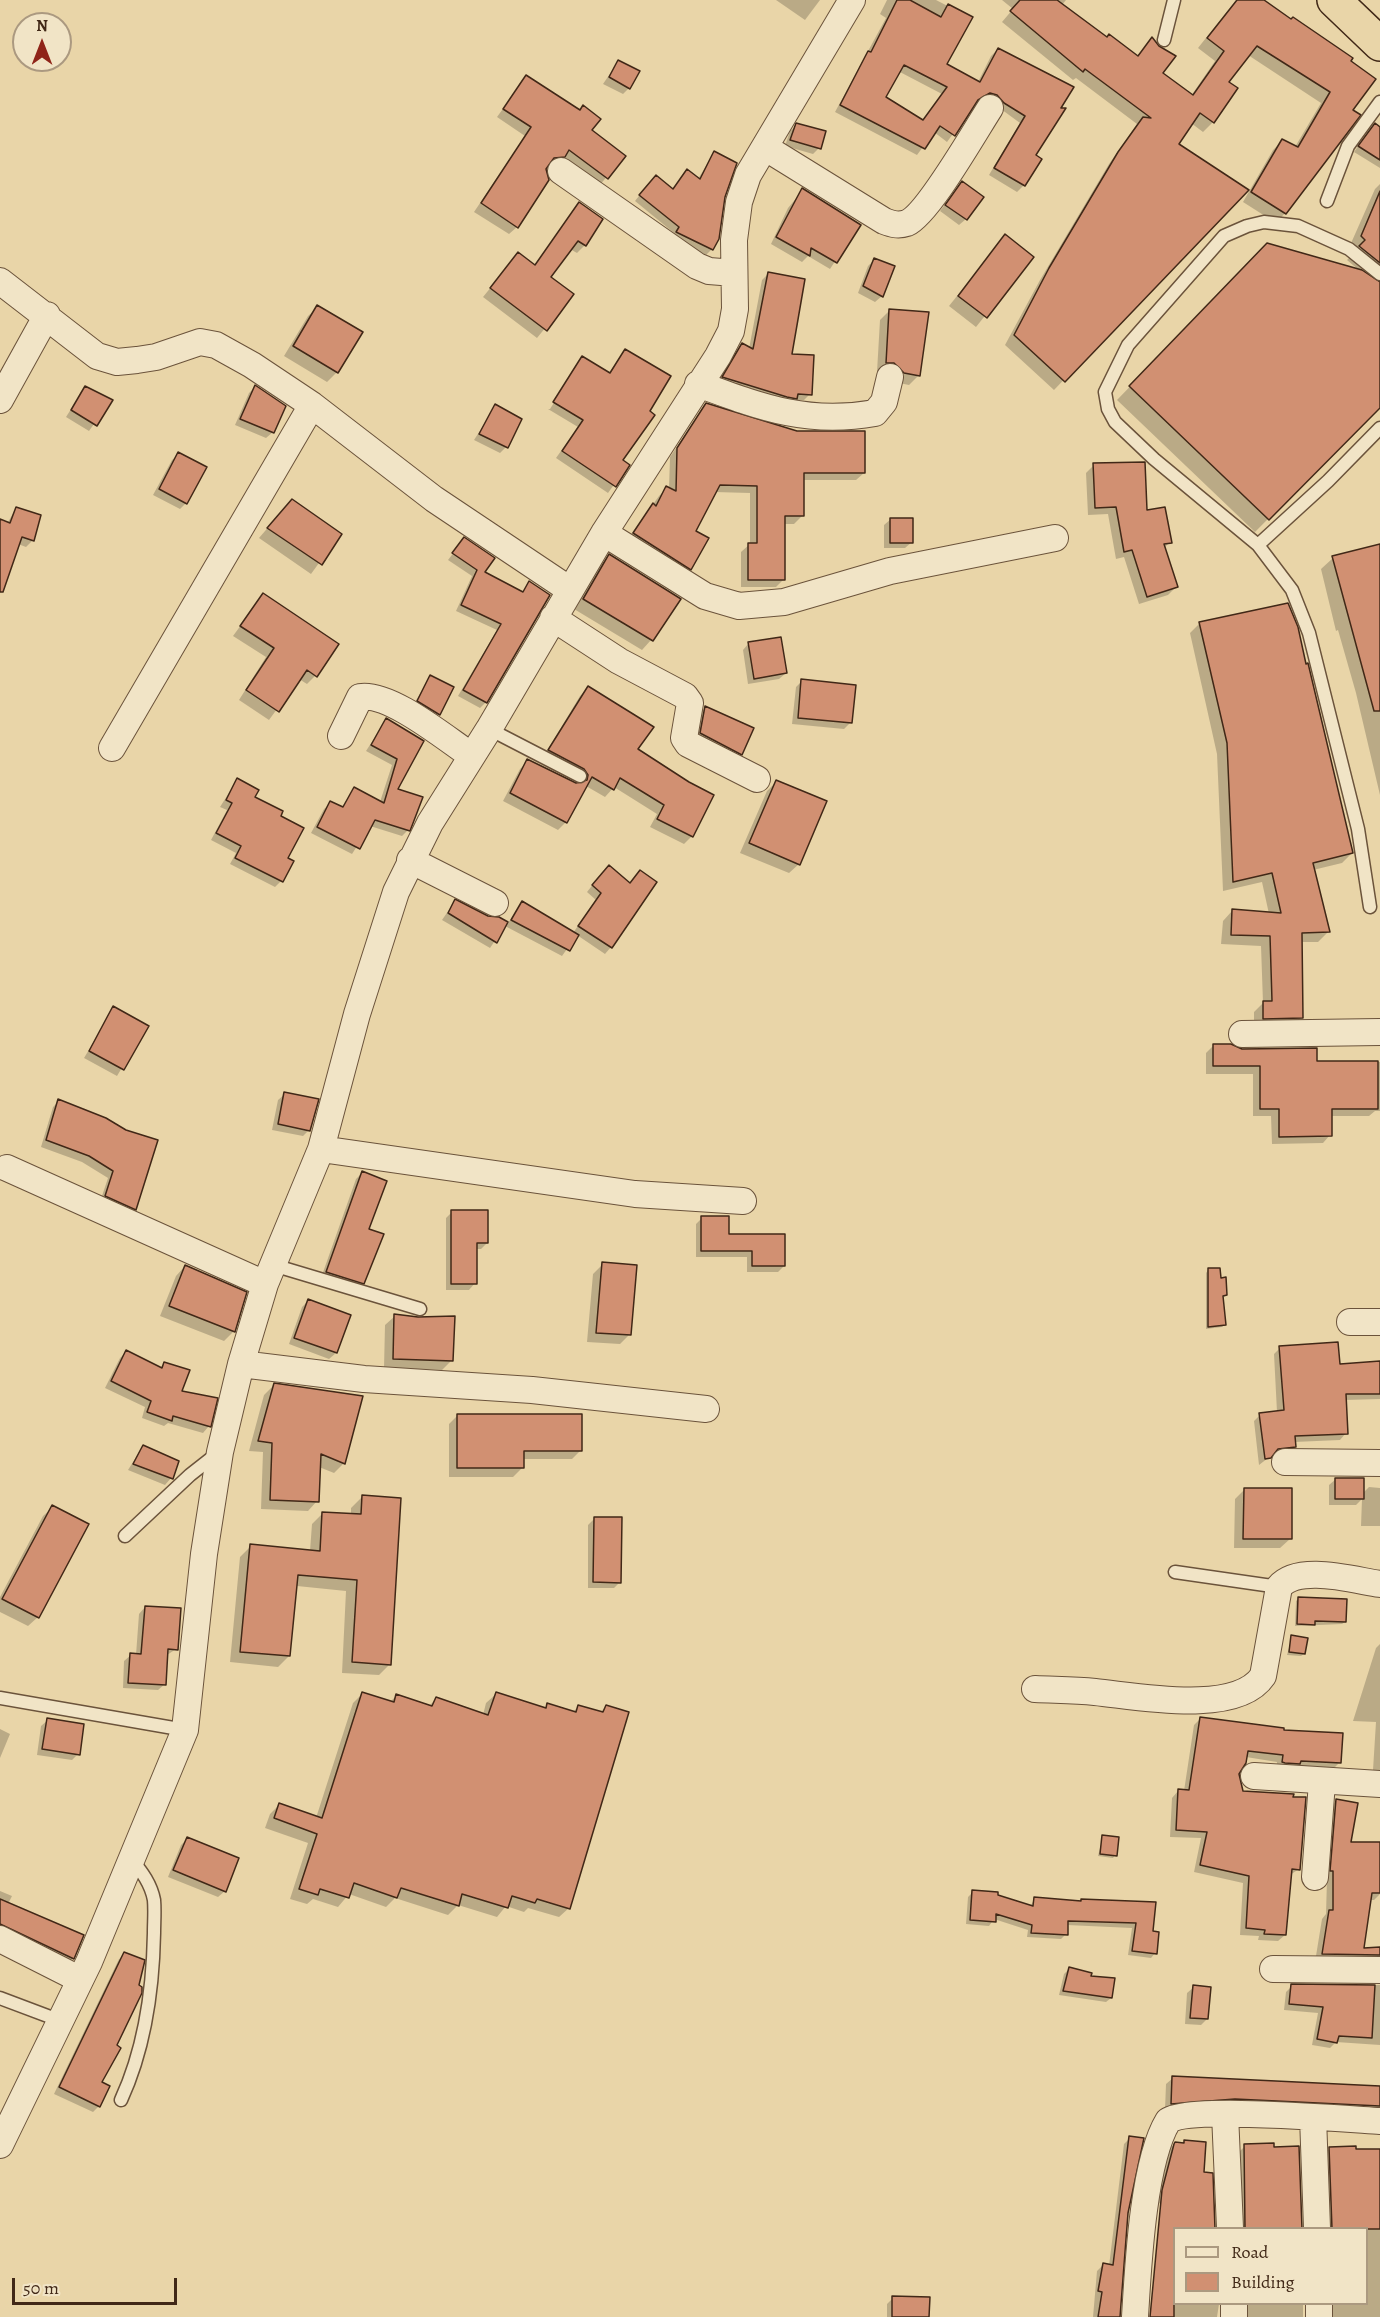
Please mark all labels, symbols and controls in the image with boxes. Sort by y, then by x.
north arrow [12,12,72,72]
text: N [36,15,48,37]
legend [1173,2227,1368,2305]
text: Road [1231,2240,1268,2264]
scale bar [15,2266,180,2304]
text: Building [1231,2270,1295,2294]
text: 50 m [23,2276,59,2300]

